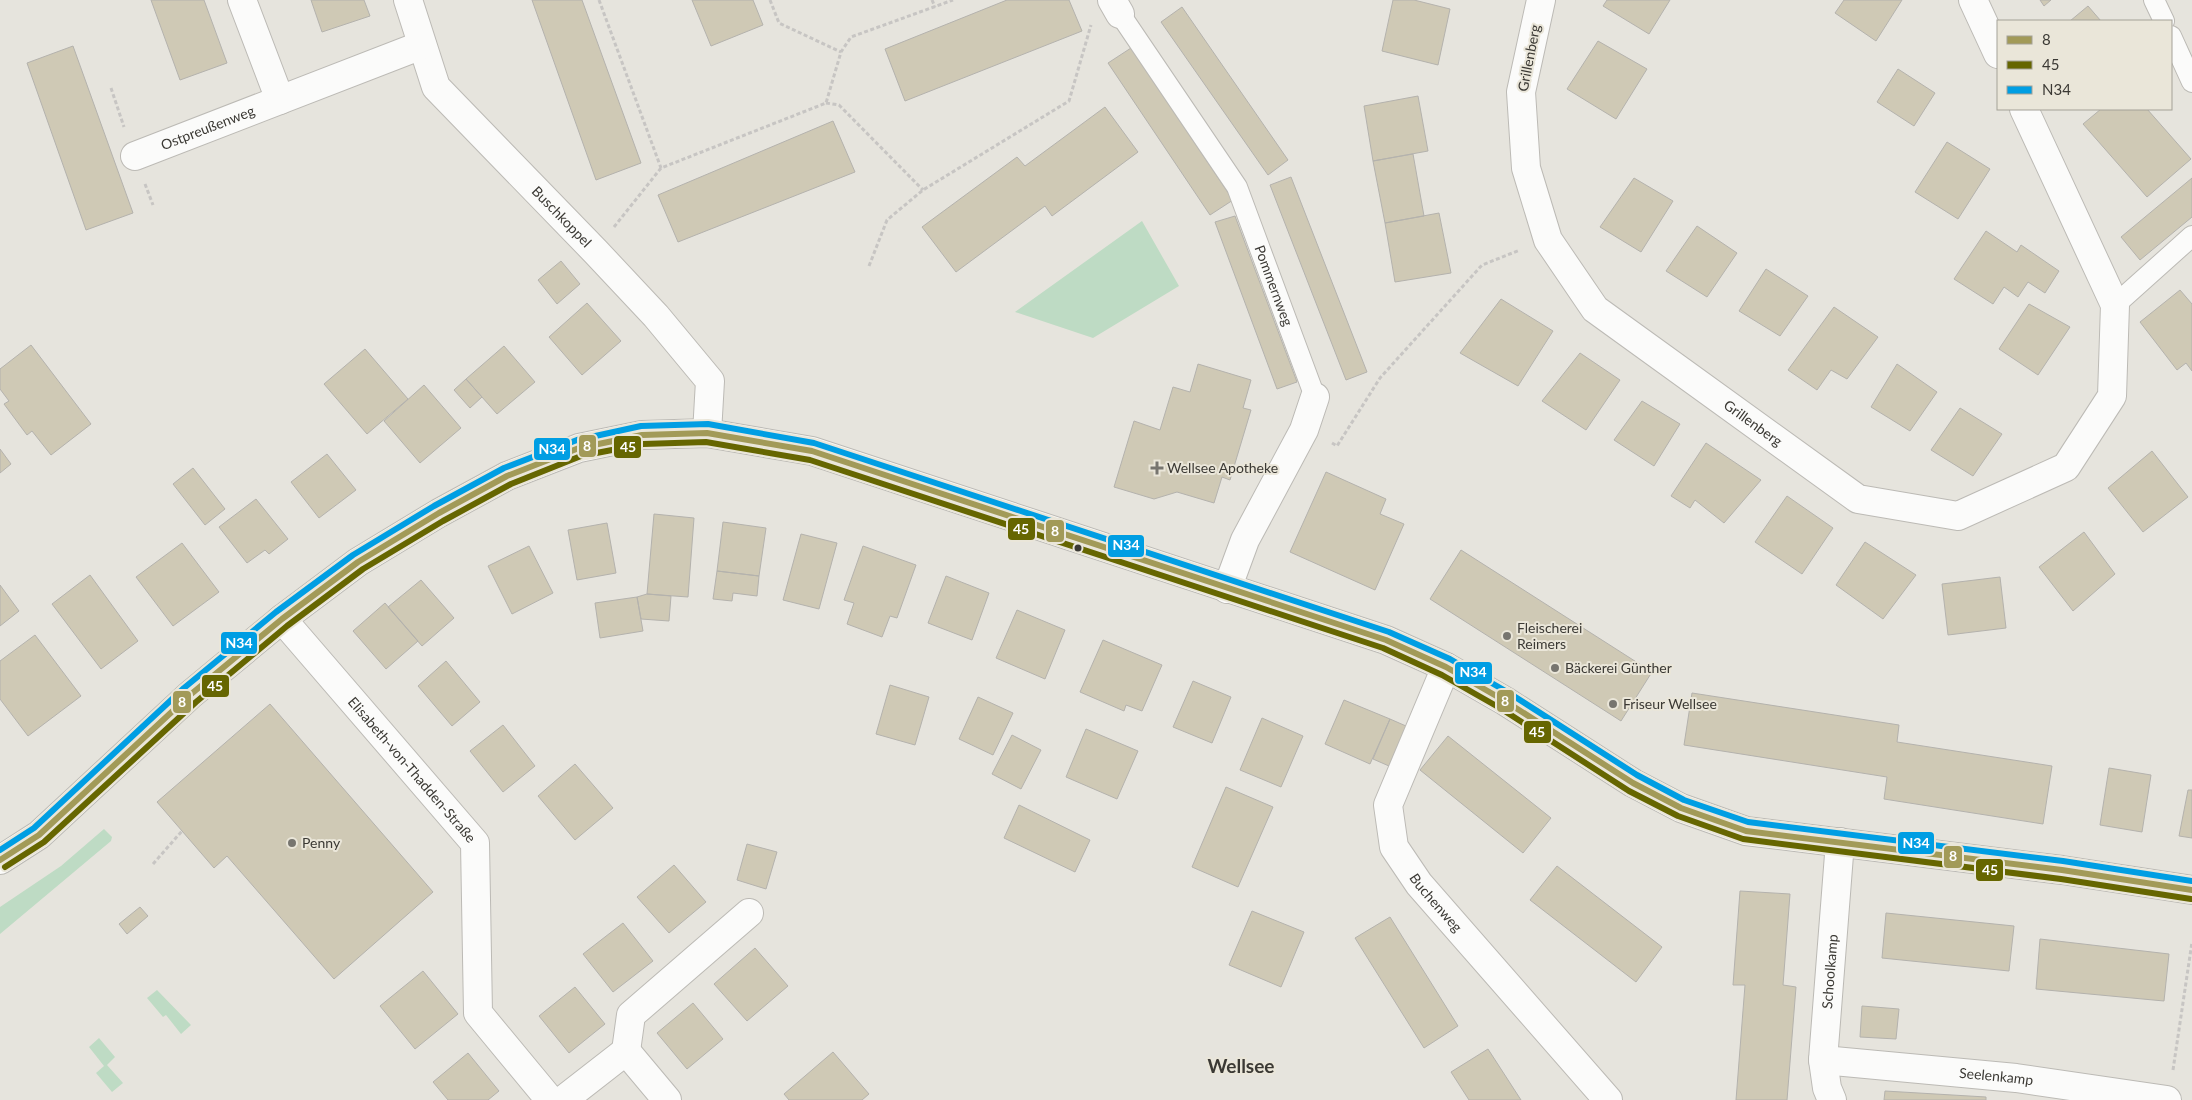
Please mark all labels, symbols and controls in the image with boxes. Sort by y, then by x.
legend [1997,20,2172,110]
street label: Grillenberg [1514,23,1543,93]
text: 8 [2042,30,2051,48]
text: 45 [2042,55,2059,73]
text: N34 [2042,80,2071,98]
street label: Ostpreußenweg [158,102,257,153]
street label: Buschkoppel [529,182,595,250]
street label: Pommernweg [1251,243,1297,328]
street label: Grillenberg [1721,396,1786,450]
line badge: 8 [578,434,597,458]
line badge: 45 [613,435,642,459]
line badge: N34 [533,437,571,461]
text: 8 [583,437,591,454]
text: 45 [620,438,636,455]
text: N34 [538,440,566,457]
place label: Wellsee Apotheke [1167,459,1278,476]
marker: Wellsee Apotheke [1151,462,1163,474]
line badge: 45 [1007,517,1036,541]
line badge: 8 [1045,519,1065,543]
text: 45 [1013,520,1029,537]
text: 8 [1051,522,1059,539]
line badge: N34 [1107,534,1145,558]
text: N34 [1112,536,1140,553]
unlabelled marker [1073,543,1083,553]
place label: Fleischerei Reimers [1517,619,1582,652]
marker: Fleischerei Reimers [1501,630,1513,642]
line badge: N34 [220,631,258,655]
text: N34 [225,634,253,651]
place label: Bäckerei Günther [1565,659,1672,676]
line badge: N34 [1454,661,1493,685]
marker: Bäckerei Günther [1549,662,1561,674]
text: N34 [1459,663,1487,680]
line badge: 45 [201,674,230,698]
text: 45 [207,677,223,694]
line badge: 8 [1496,689,1515,713]
line badge: 8 [172,690,192,714]
text: 8 [1501,692,1509,709]
text: 8 [178,693,186,710]
street label: Elisabeth-von-Thadden-Straße [345,693,480,846]
place label: Friseur Wellsee [1623,695,1717,712]
marker: Friseur Wellsee [1607,698,1619,710]
line badge: 45 [1523,720,1552,744]
text: 45 [1529,723,1545,740]
line badge: N34 [1897,831,1935,855]
place label: Penny [302,834,341,851]
text: N34 [1902,834,1930,851]
marker: Penny [286,837,298,849]
line badge: 8 [1943,845,1963,869]
text: 8 [1949,847,1957,864]
line badge: 45 [1975,858,2004,882]
text: 45 [1982,861,1998,878]
street label: Buchenweg [1406,870,1466,935]
street label: Schoolkamp [1818,933,1841,1009]
district label: Wellsee [1207,1054,1275,1077]
street label: Seelenkamp [1958,1064,2035,1088]

